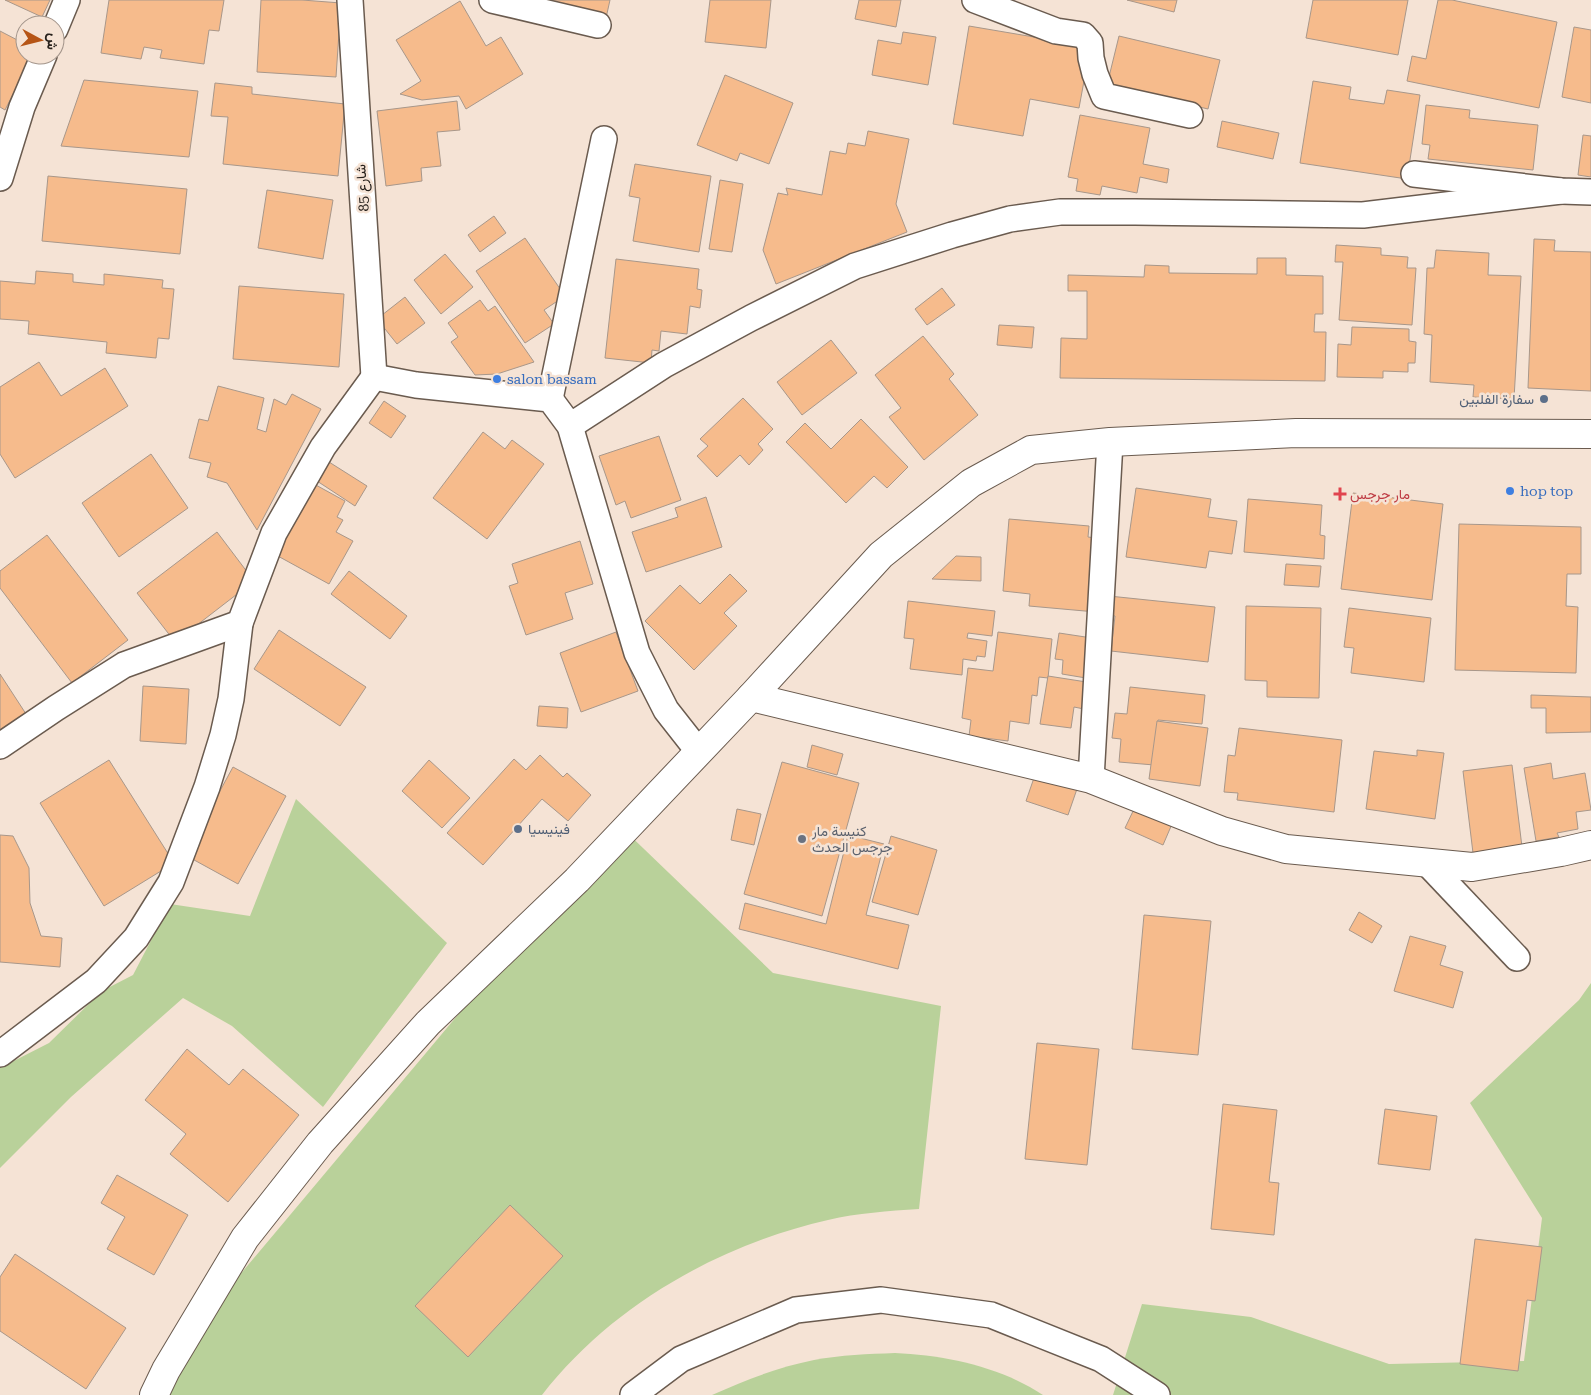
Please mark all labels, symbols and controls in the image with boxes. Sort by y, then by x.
north arrow [15,15,65,65]
text: ش [43,32,62,51]
street label: شارع 85 [352,164,375,212]
place label: salon bassam [507,371,597,387]
marker: salon bassam [491,373,503,385]
place label: سفارة الفلبين [1459,391,1534,408]
marker: سفارة الفلبين [1538,393,1550,405]
place label: hop top [1520,483,1573,499]
marker: hop top [1504,485,1516,497]
place label: مار جرجس [1350,486,1410,503]
marker: مار جرجس [1334,488,1346,500]
place label: فينيسيا [528,821,570,837]
marker: فينيسيا [512,823,524,835]
place label: كنيسة مار جرجس الحدث [811,823,892,856]
marker: كنيسة مار جرجس الحدث [796,833,808,845]

